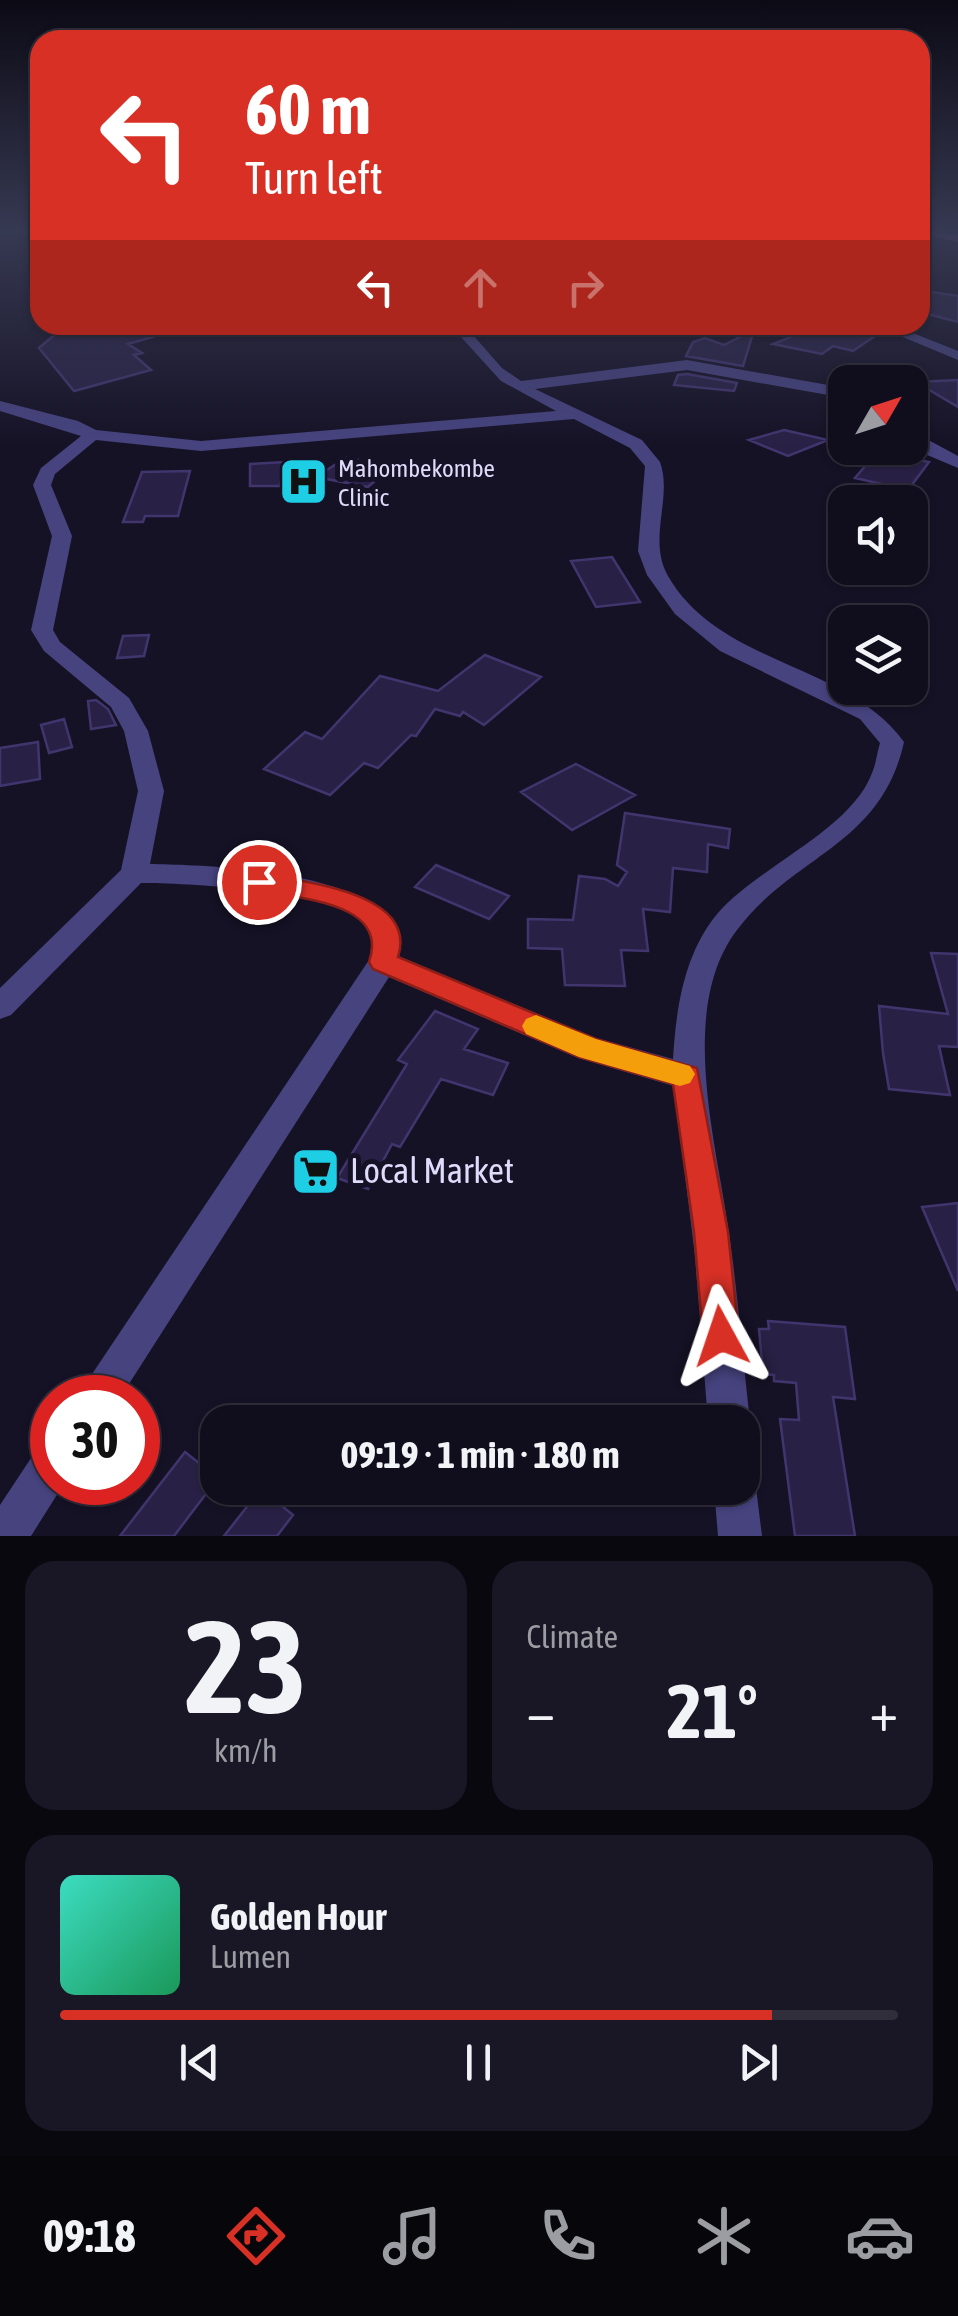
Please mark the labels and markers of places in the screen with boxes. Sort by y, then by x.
place label: Mahombekombe Clinic [338,454,495,511]
hospital icon: Mahombekombe Clinic [277,456,329,508]
pin [217,840,302,925]
supermarket icon: Local Market [289,1145,341,1197]
place label: Local Market [350,1150,514,1190]

